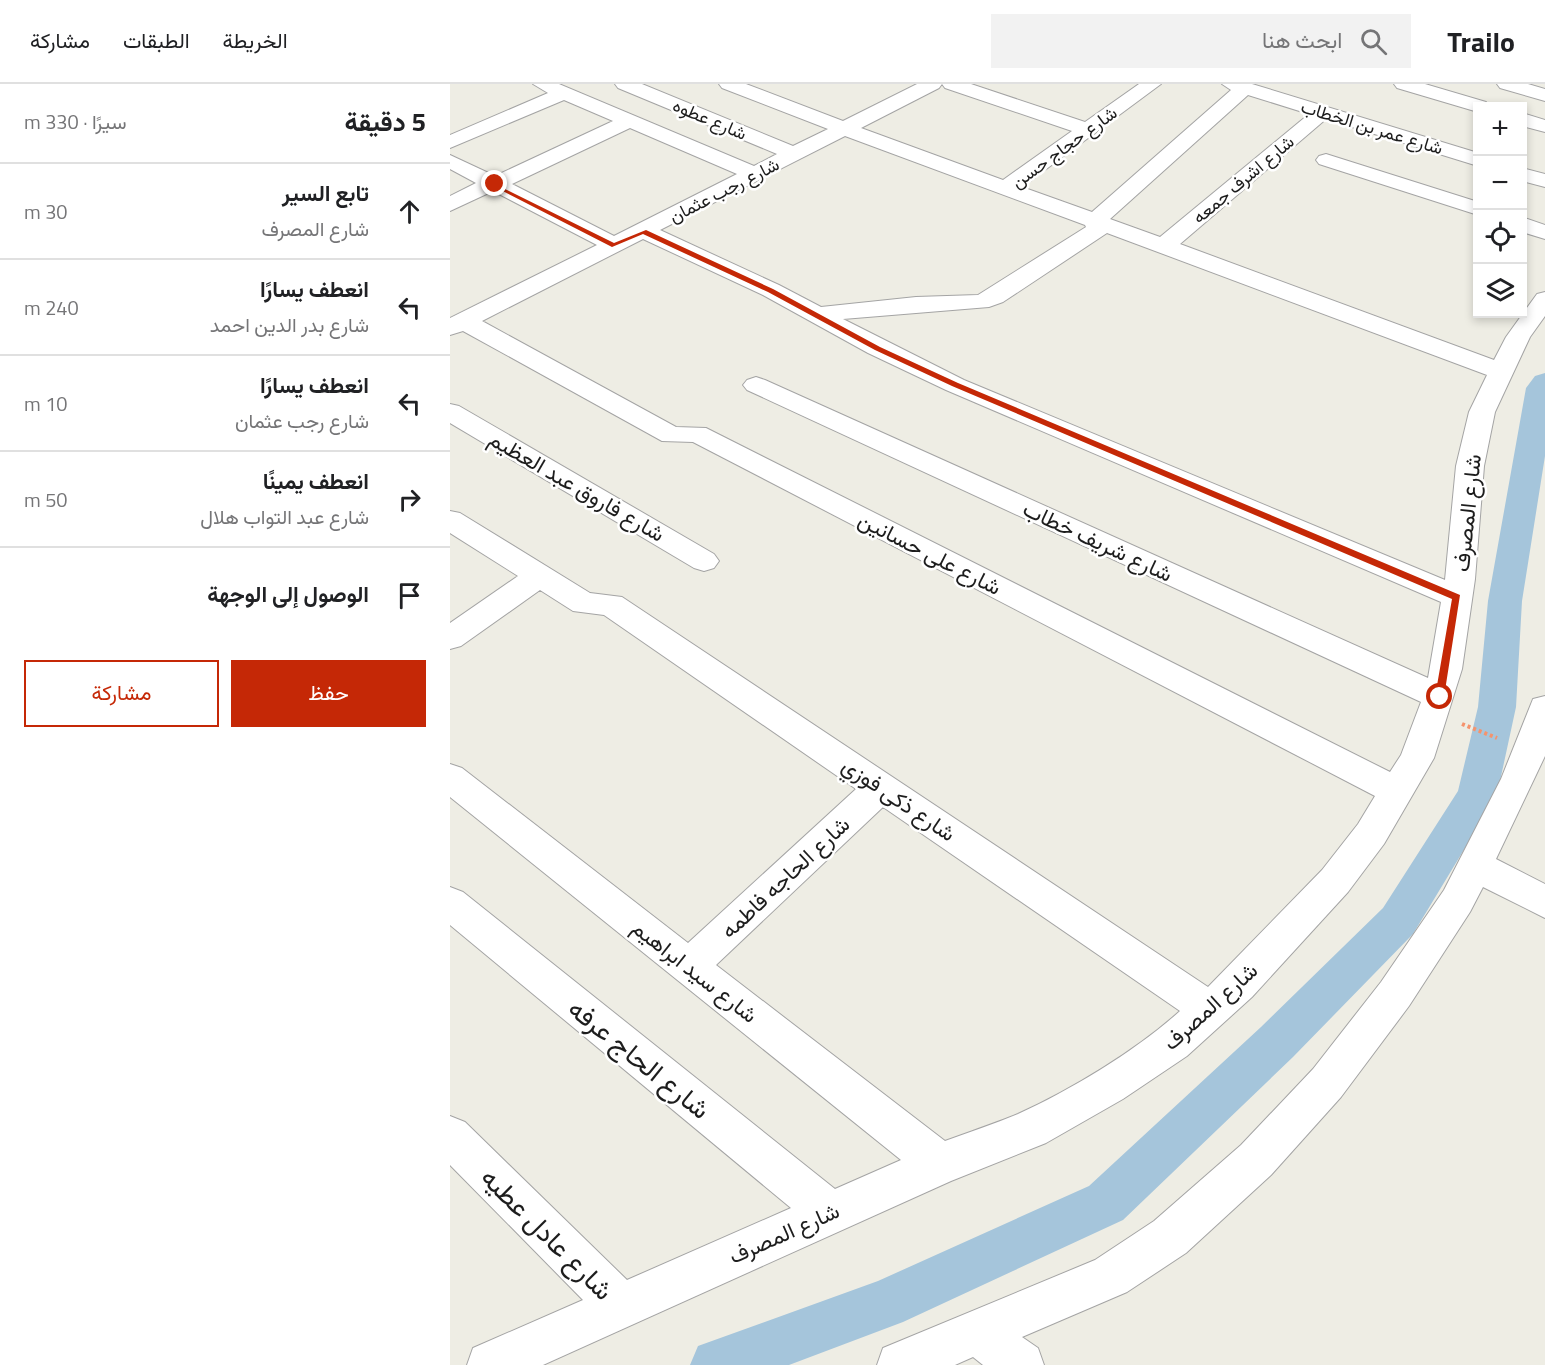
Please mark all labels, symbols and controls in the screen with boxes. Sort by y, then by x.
search box [991,14,1411,68]
text: Trailo [1447,20,1515,63]
text: ابحث هنا [1262,23,1342,57]
text: مشاركة [30,24,90,56]
text: الطبقات [123,24,190,56]
text: الخريطة [223,24,288,56]
icon: search [1357,25,1390,58]
street label: شارع عطوه [669,91,751,147]
street label: شارع عمر بن الخطاب [1298,93,1446,161]
street label: شارع حجاج حسن [1005,99,1123,195]
text: 5 دقيقة [344,102,426,141]
map controls [1473,102,1527,318]
button: + [1473,102,1527,156]
text: سيرًا · 330 m [24,106,127,137]
street label: شارع اشرف جمعه [1186,128,1300,230]
street label: شارع رجب عثمان [664,151,784,229]
button: − [1473,156,1527,210]
route end [481,170,507,196]
text: تابع السير [282,176,369,210]
icon: ahead [393,195,426,228]
text: 30 m [24,196,68,227]
button: locate [1473,210,1527,264]
text: شارع المصرف [262,213,369,244]
button: layers [1473,264,1527,318]
text: انعطف يسارًا [260,272,369,306]
icon: left [393,291,426,324]
text: 240 m [24,292,79,323]
text: شارع بدر الدين احمد [210,309,369,340]
text: انعطف يسارًا [260,368,369,402]
icon: left [393,387,426,420]
text: 10 m [24,388,68,419]
text: شارع رجب عثمان [235,405,369,436]
street label: شارع فاروق عبد العظيم [483,422,671,550]
street label: شارع المصرف [1444,452,1490,574]
text: انعطف يمينًا [263,464,369,498]
icon: right [393,483,426,516]
text: 50 m [24,484,68,515]
street label: شارع شريف خطاب [1018,491,1178,591]
text: شارع عبد التواب هلال [200,501,369,532]
street label: شارع على حسانين [853,502,1007,604]
text: الوصول إلى الوجهة [207,577,369,611]
icon: arrive [393,579,426,612]
button: مشاركة [24,660,219,727]
button: حفظ [231,660,426,727]
route start [1426,683,1452,709]
street label: شارع ذكى فوزي [834,748,963,851]
street label: شارع الحاجه فاطمه [713,808,857,946]
street label: شارع سيد ابراهيم [625,911,765,1031]
street label: شارع المصرف [1155,954,1265,1058]
street label: شارع الحاج عرفه [560,988,720,1128]
street label: شارع عادل عطيه [472,1157,624,1309]
street label: شارع المصرف [723,1193,845,1273]

